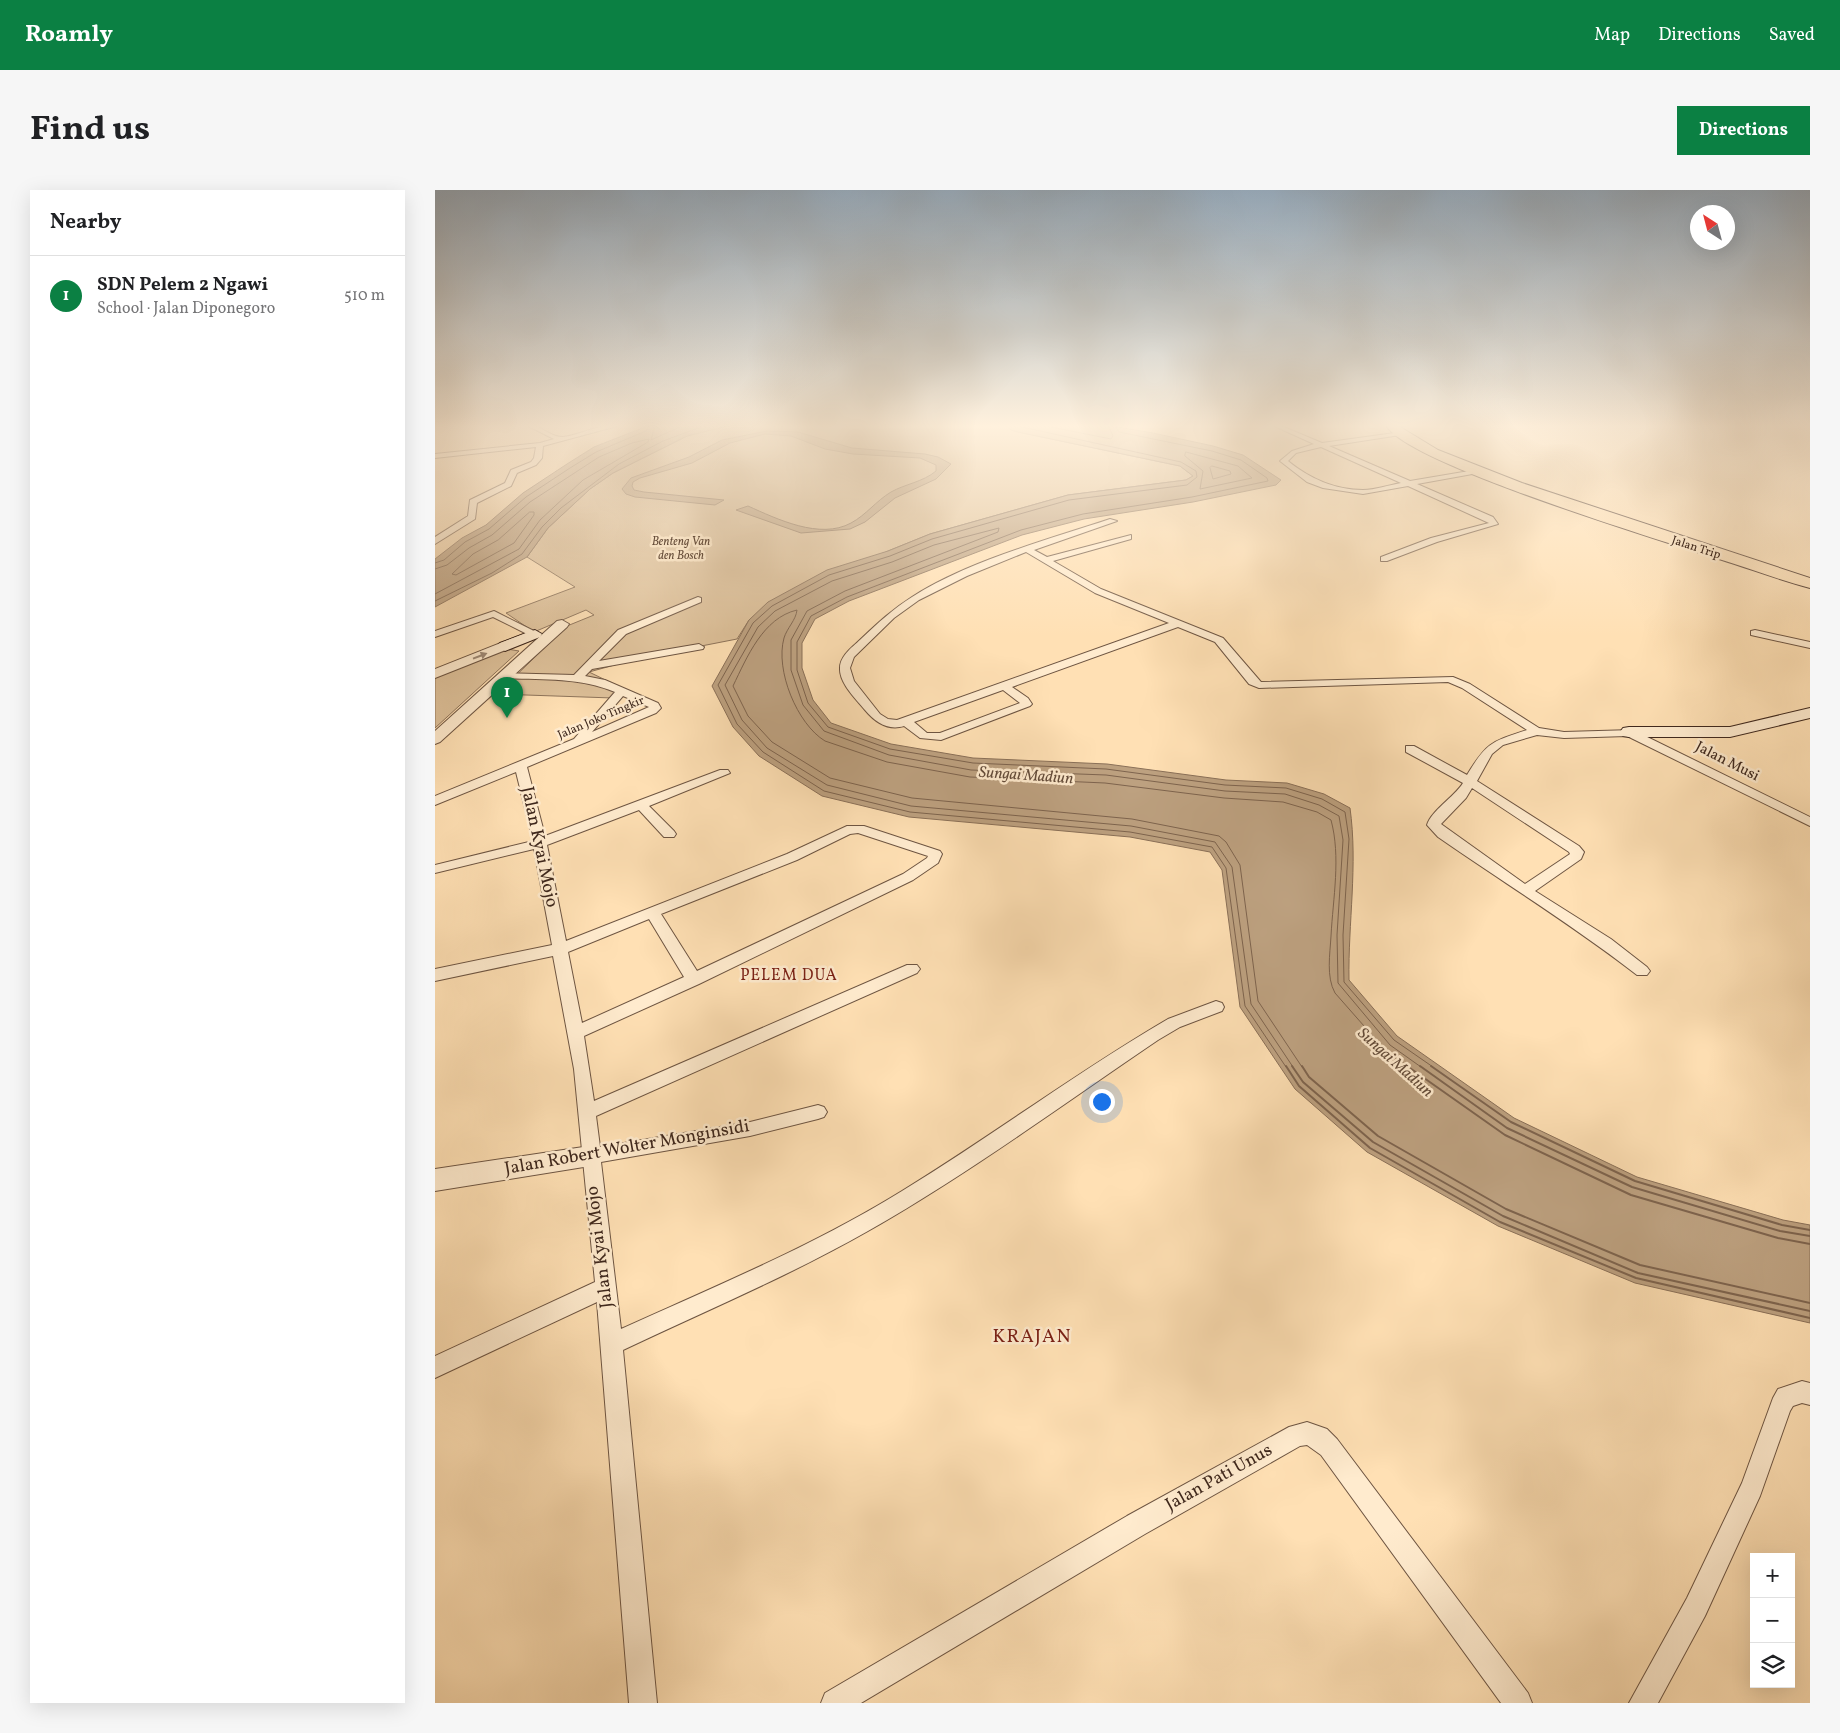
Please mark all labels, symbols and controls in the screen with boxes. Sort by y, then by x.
text: Roamly [25,18,113,52]
text: Map [1594,23,1630,48]
text: Directions [1658,23,1741,48]
text: Saved [1769,23,1815,48]
text: Find us [30,106,150,154]
button: Directions [1677,106,1810,155]
north arrow [1690,205,1735,250]
text: Nearby [50,208,121,237]
text: SDN Pelem 2 Ngawi [97,272,268,298]
text: 1 [63,285,69,307]
text: 510 m [344,285,385,307]
text: School · Jalan Diponegoro [97,298,275,320]
street label: Jalan Trip [1669,533,1723,563]
park label: Benteng Van den Bosch [652,534,710,564]
one-way arrow [473,652,488,659]
pin: 1 [491,677,523,718]
street label: Jalan Joko Tingkir [555,693,647,743]
street label: Jalan Musi [1691,737,1763,787]
water label: Sungai Madiun [978,762,1074,790]
street label: Jalan Kyai Mojo [514,784,564,910]
district label: PELEM DUA [740,965,838,987]
water label: Sungai Madiun [1352,1023,1438,1103]
your location [1089,1089,1115,1115]
street label: Jalan Robert Wolter Monginsidi [503,1114,751,1182]
street label: Jalan Kyai Mojo [580,1184,620,1310]
district label: KRAJAN [993,1324,1071,1350]
street label: Jalan Pati Unus [1161,1438,1277,1518]
map controls [1750,1553,1795,1688]
button: + [1750,1553,1795,1598]
button: − [1750,1598,1795,1643]
button: layers [1750,1643,1795,1688]

